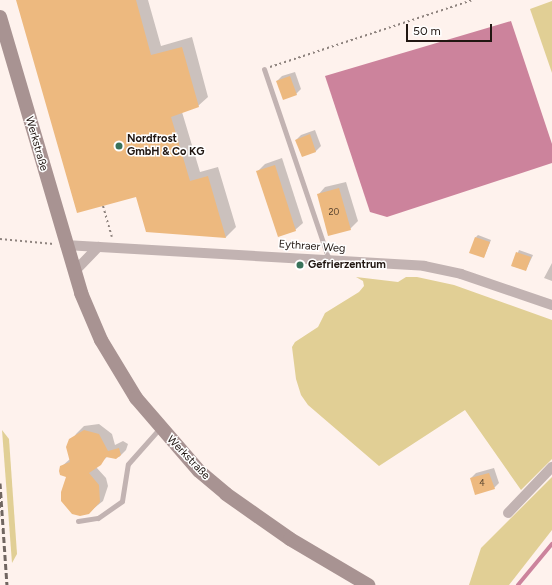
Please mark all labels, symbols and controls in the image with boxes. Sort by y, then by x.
scale bar [408,16,494,42]
text: 50 m [413,24,441,38]
street label: Werkstraße [22,115,50,173]
place label: Nordfrost GmbH & Co KG [127,133,204,159]
marker: Nordfrost GmbH & Co KG [114,141,124,151]
house number: 20 [329,207,339,217]
street label: Eythraer Weg [278,238,346,256]
place label: Gefrierzentrum [308,258,386,272]
marker: Gefrierzentrum [295,260,305,270]
street label: Werkstraße [164,433,212,483]
house number: 4 [479,478,485,488]

